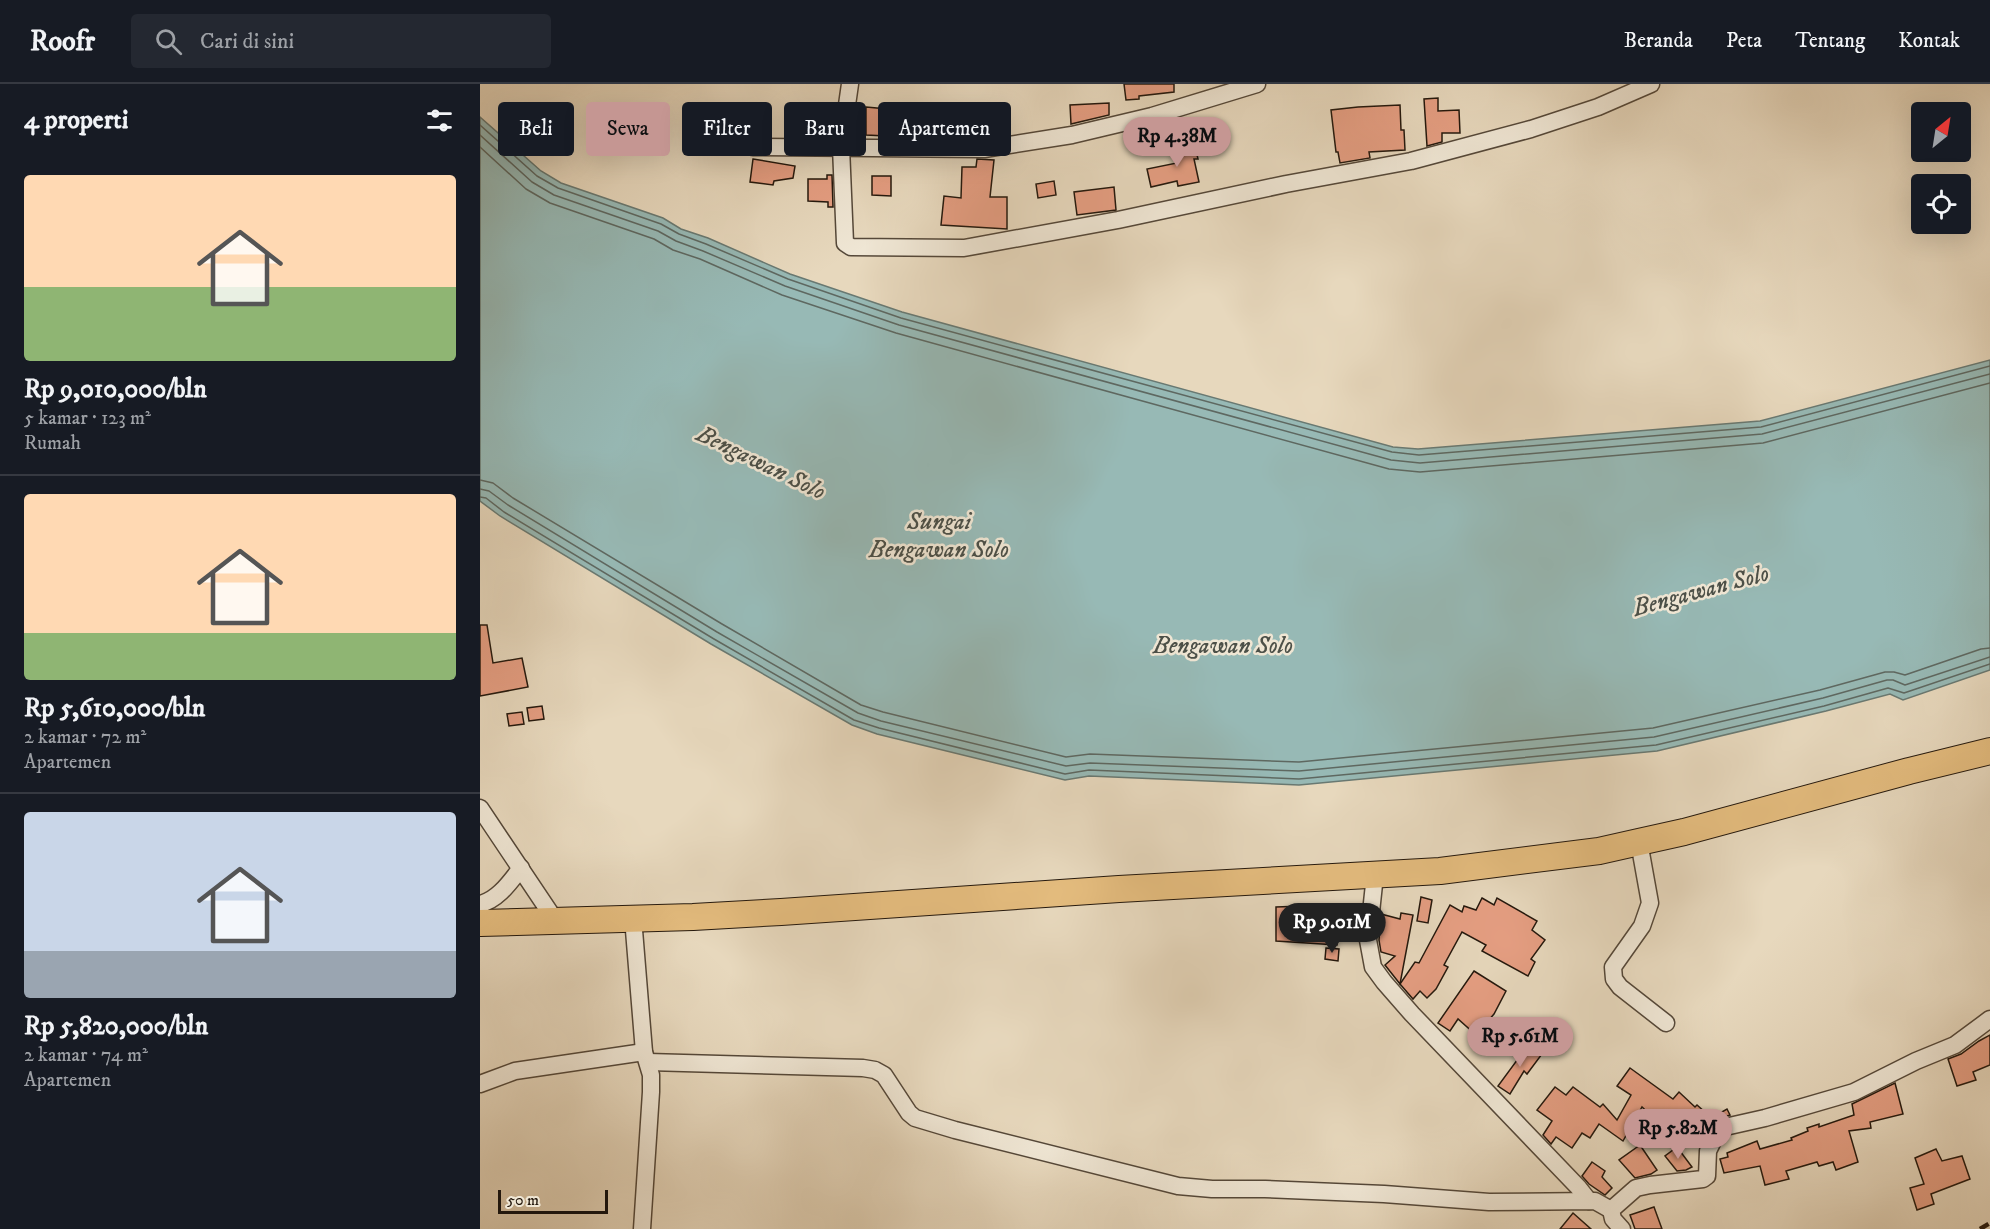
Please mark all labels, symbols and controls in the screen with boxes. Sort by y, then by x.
search box [131,14,551,68]
text: Roofr [30,24,95,59]
icon: search [152,25,185,58]
text: Cari di sini [200,28,294,55]
text: Beranda [1624,28,1693,54]
text: Peta [1726,28,1762,54]
text: Tentang [1795,28,1865,54]
text: Kontak [1898,28,1960,54]
chip: Beli [498,102,574,156]
chip: Sewa [586,102,670,156]
chip: Filter [682,102,772,156]
chip: Baru [784,102,866,156]
chip: Apartemen [878,102,1011,156]
north arrow [1911,102,1971,162]
map controls [1911,102,1971,234]
text: 4 properti [24,104,128,137]
icon: filters [423,104,456,137]
pin: Rp 4.38M [1115,117,1239,168]
text: Rp 4.38M [1137,124,1217,149]
button: locate [1911,174,1971,234]
icon: home [186,214,294,322]
text: Rp 9,010,000/bln [24,373,207,406]
text: 5 kamar · 123 m² [24,406,151,431]
water label: Bengawan Solo [691,418,830,507]
text: Rumah [24,431,81,456]
water label: Sungai Bengawan Solo [868,507,1009,565]
icon: home [186,533,294,641]
water label: Bengawan Solo [1629,558,1772,624]
water label: Bengawan Solo [1152,631,1293,661]
text: Rp 5,610,000/bln [24,692,205,725]
text: 2 kamar · 72 m² [24,725,146,750]
text: Apartemen [24,750,111,775]
icon: home [186,851,294,959]
pin: Rp 9.01M [1270,903,1394,954]
text: Rp 9.01M [1293,910,1371,935]
text: Rp 5,820,000/bln [24,1010,208,1043]
pin: Rp 5.61M [1458,1017,1582,1068]
text: Rp 5.61M [1481,1024,1559,1049]
text: 2 kamar · 74 m² [24,1043,148,1068]
text: Apartemen [24,1068,111,1093]
pin: Rp 5.82M [1616,1109,1740,1160]
text: Rp 5.82M [1638,1116,1718,1141]
scale bar [498,1187,608,1214]
text: 50 m [507,1190,539,1210]

